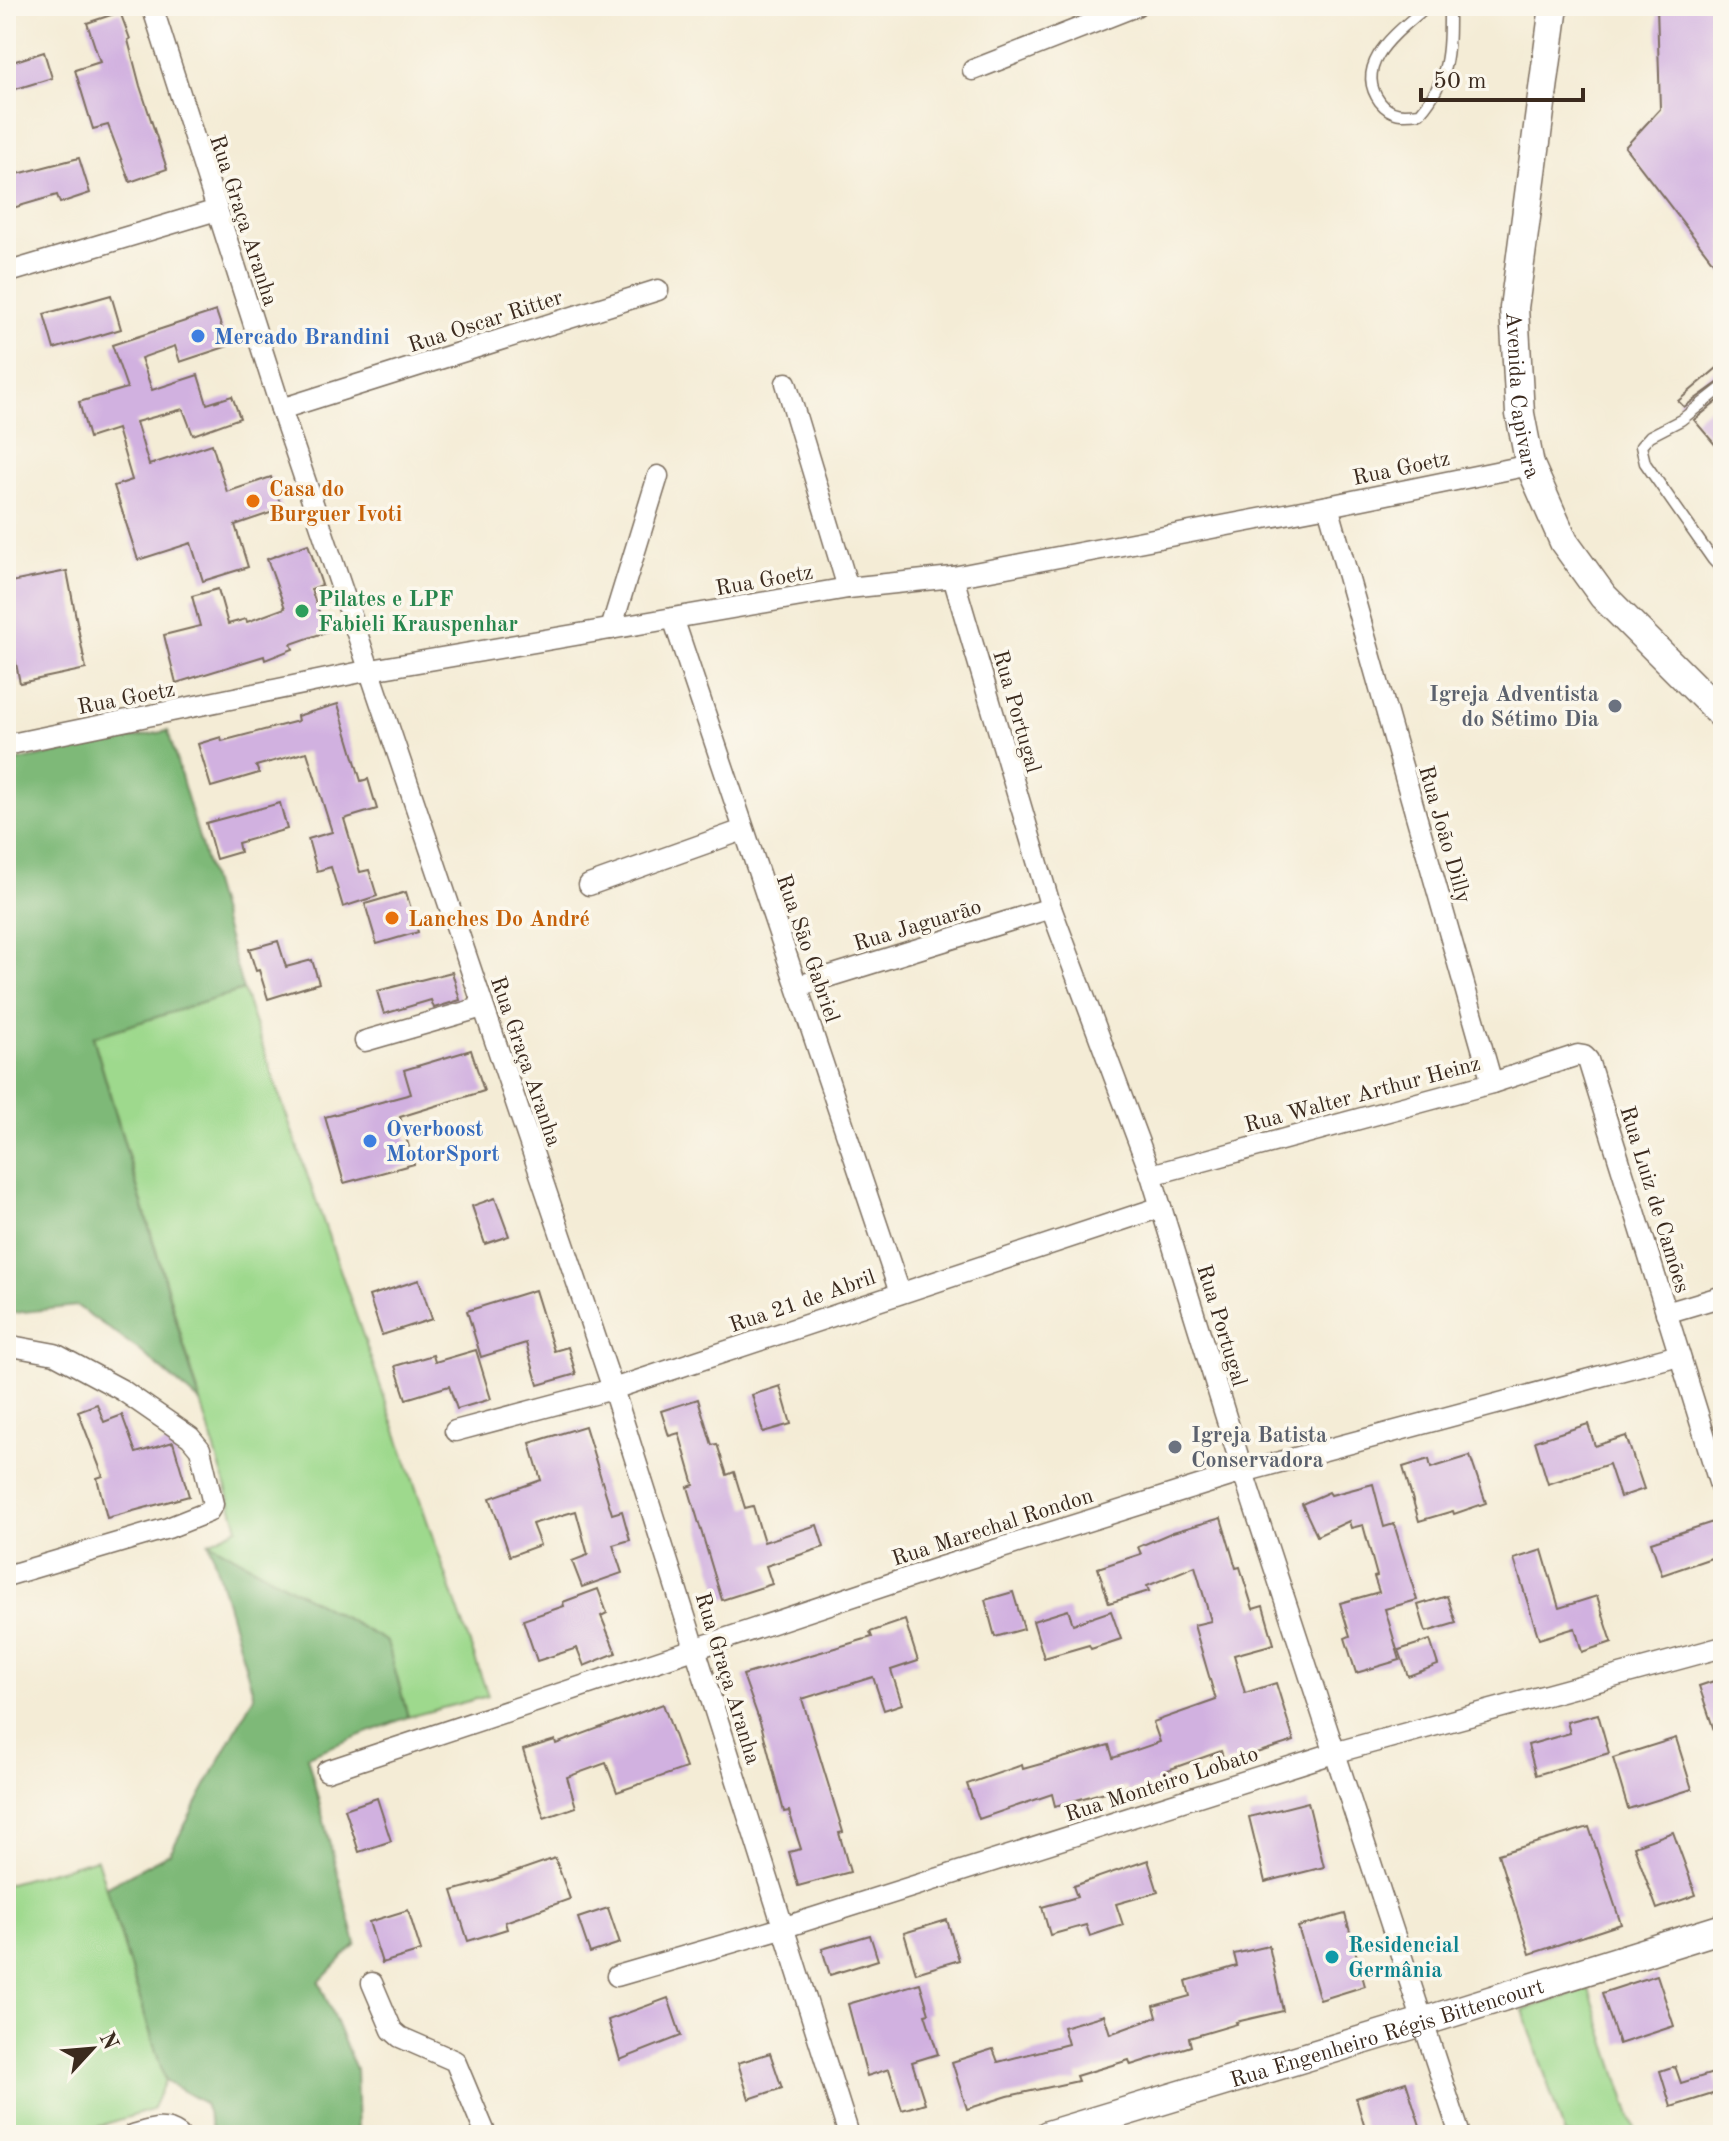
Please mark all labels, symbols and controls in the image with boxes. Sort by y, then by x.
scale bar [1421,52,1583,102]
text: 50 m [1433,70,1487,94]
street label: Rua Graça Aranha [205,132,281,309]
street label: Rua Oscar Ritter [405,287,566,357]
street label: Avenida Capivara [1501,311,1543,482]
marker: Mercado Brandini [189,327,207,345]
place label: Mercado Brandini [214,327,390,349]
street label: Rua Goetz [1351,448,1452,490]
place label: Casa do Burguer Ivoti [269,479,402,526]
marker: Casa do Burguer Ivoti [244,492,262,510]
street label: Rua Goetz [714,562,815,600]
place label: Pilates e LPF Fabieli Krauspenhar [318,589,518,636]
marker: Pilates e LPF Fabieli Krauspenhar [293,602,311,620]
street label: Rua Portugal [988,648,1044,775]
street label: Rua Goetz [76,679,177,719]
place label: Igreja Adventista do Sétimo Dia [1429,684,1599,731]
marker: Igreja Adventista do Sétimo Dia [1606,697,1624,715]
street label: Rua João Dilly [1414,763,1474,906]
street label: Rua São Gabriel [771,872,843,1026]
street label: Rua Jaguarão [851,896,984,956]
marker: Lanches Do André [383,909,401,927]
place label: Lanches Do André [408,909,590,931]
street label: Rua Graça Aranha [486,974,565,1150]
street label: Rua Walter Arthur Heinz [1242,1053,1483,1137]
street label: Rua Luiz de Camões [1615,1104,1693,1296]
place label: Overboost MotorSport [386,1119,500,1166]
marker: Overboost MotorSport [361,1132,379,1150]
street label: Rua Portugal [1192,1262,1250,1389]
street label: Rua 21 de Abril [727,1267,879,1337]
place label: Igreja Batista Conservadora [1191,1425,1327,1472]
marker: Igreja Batista Conservadora [1166,1438,1184,1456]
street label: Rua Marechal Rondon [889,1485,1096,1571]
street label: Rua Graça Aranha [691,1590,764,1767]
street label: Rua Monteiro Lobato [1062,1743,1261,1827]
place label: Residencial Germânia [1348,1935,1460,1982]
marker: Residencial Germânia [1323,1948,1341,1966]
street label: Rua Engenheiro Régis Bittencourt [1228,1976,1547,2092]
north arrow [52,2009,132,2089]
text: N [95,2029,122,2054]

